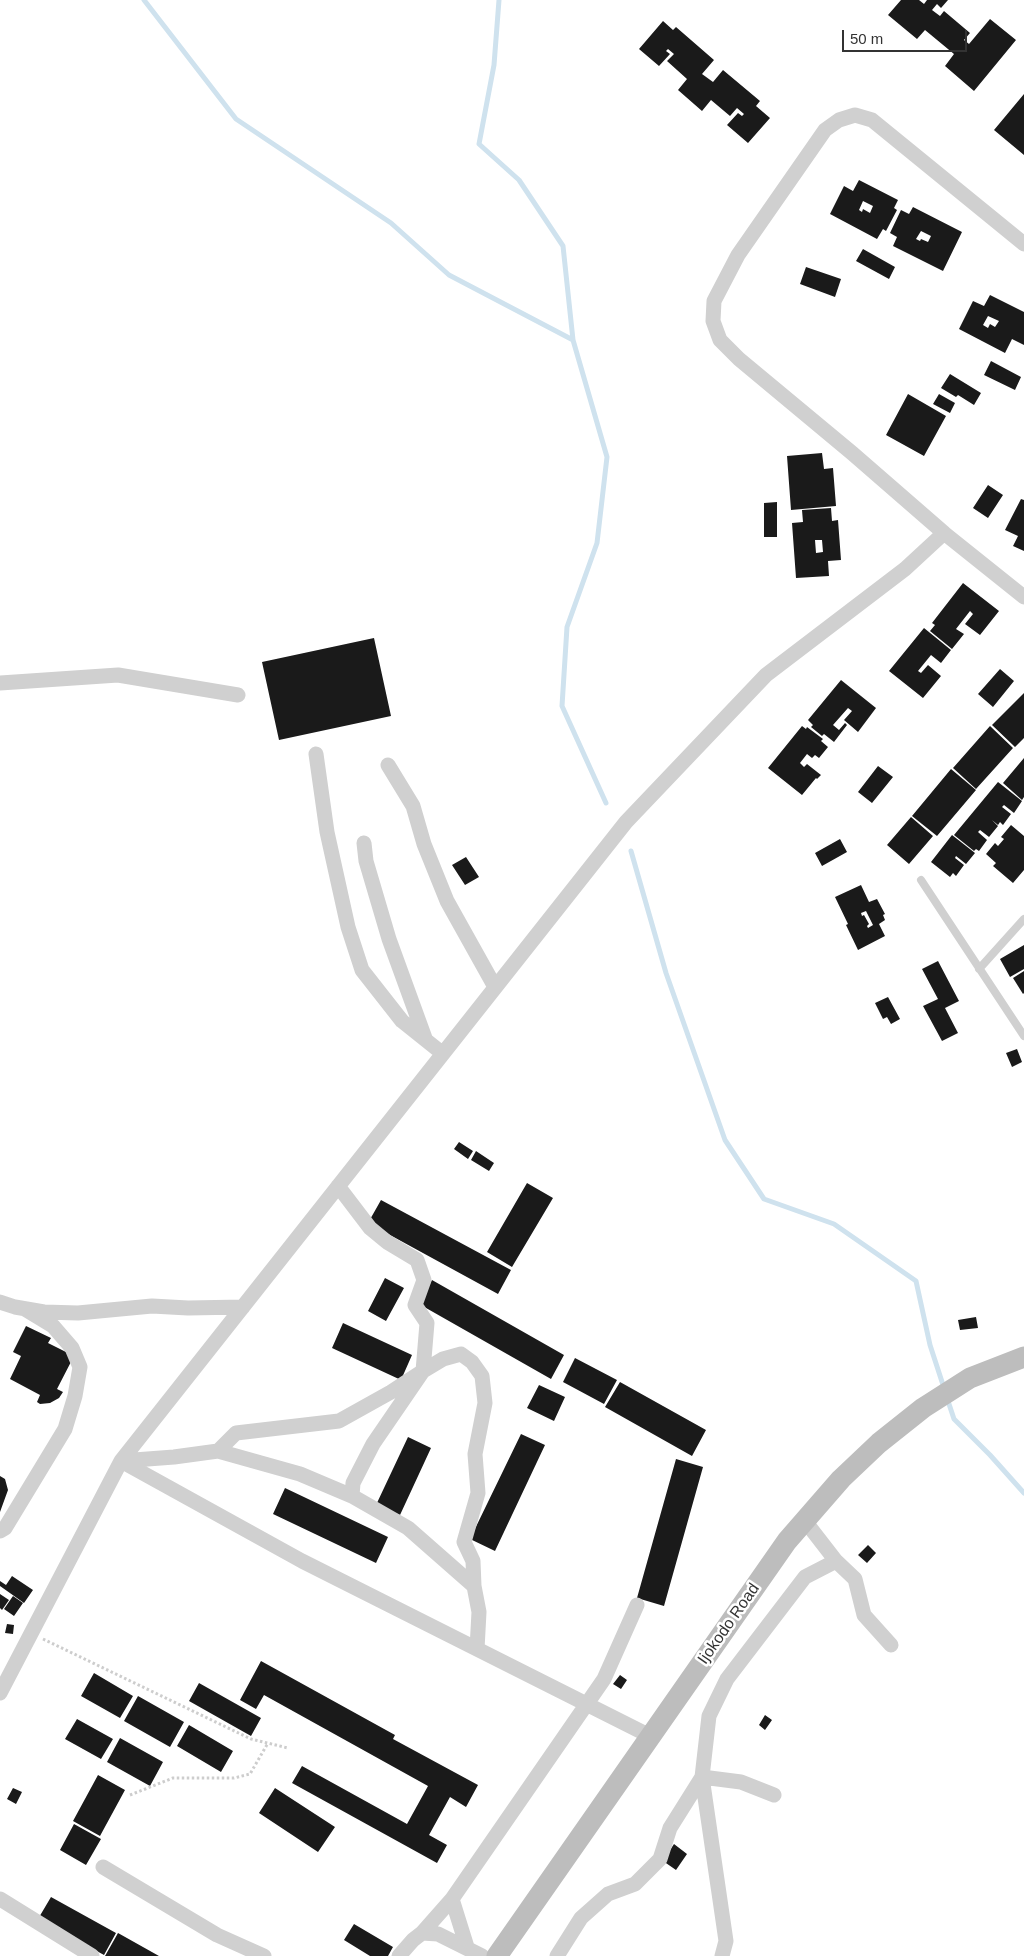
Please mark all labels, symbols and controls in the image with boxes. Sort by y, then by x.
scale bar [844,20,969,52]
text: 50 m [850,30,883,47]
street label: Ijokodo Road [694,1580,764,1668]

